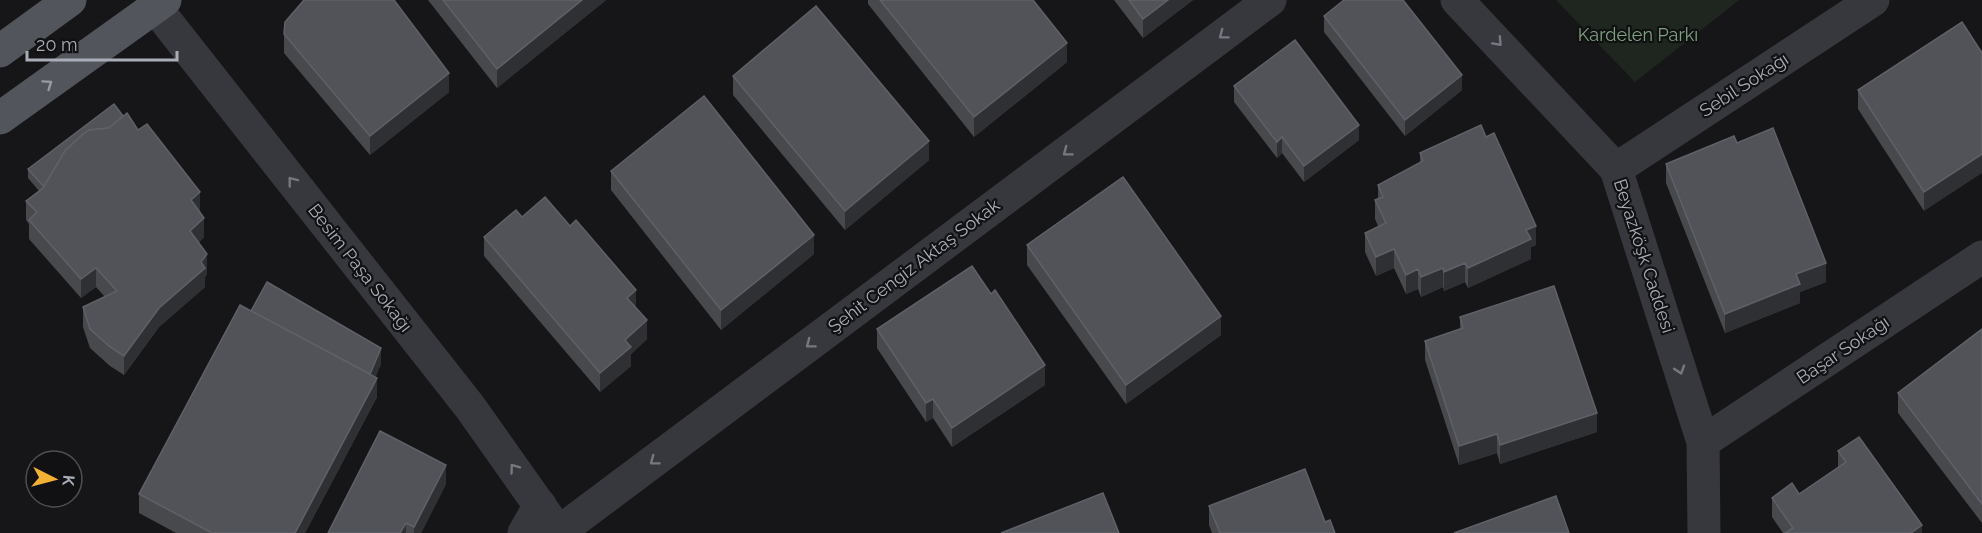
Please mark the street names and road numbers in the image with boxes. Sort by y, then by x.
street label: Sebil Sokağı [1695,48,1792,121]
street label: Beyazköşk Caddesi [1610,176,1679,336]
street label: Şehit Cengiz Aktaş Sokak [824,194,1004,337]
street label: Besim Paşa Sokağı [304,200,417,336]
street label: Başar Sokağı [1793,311,1893,388]

